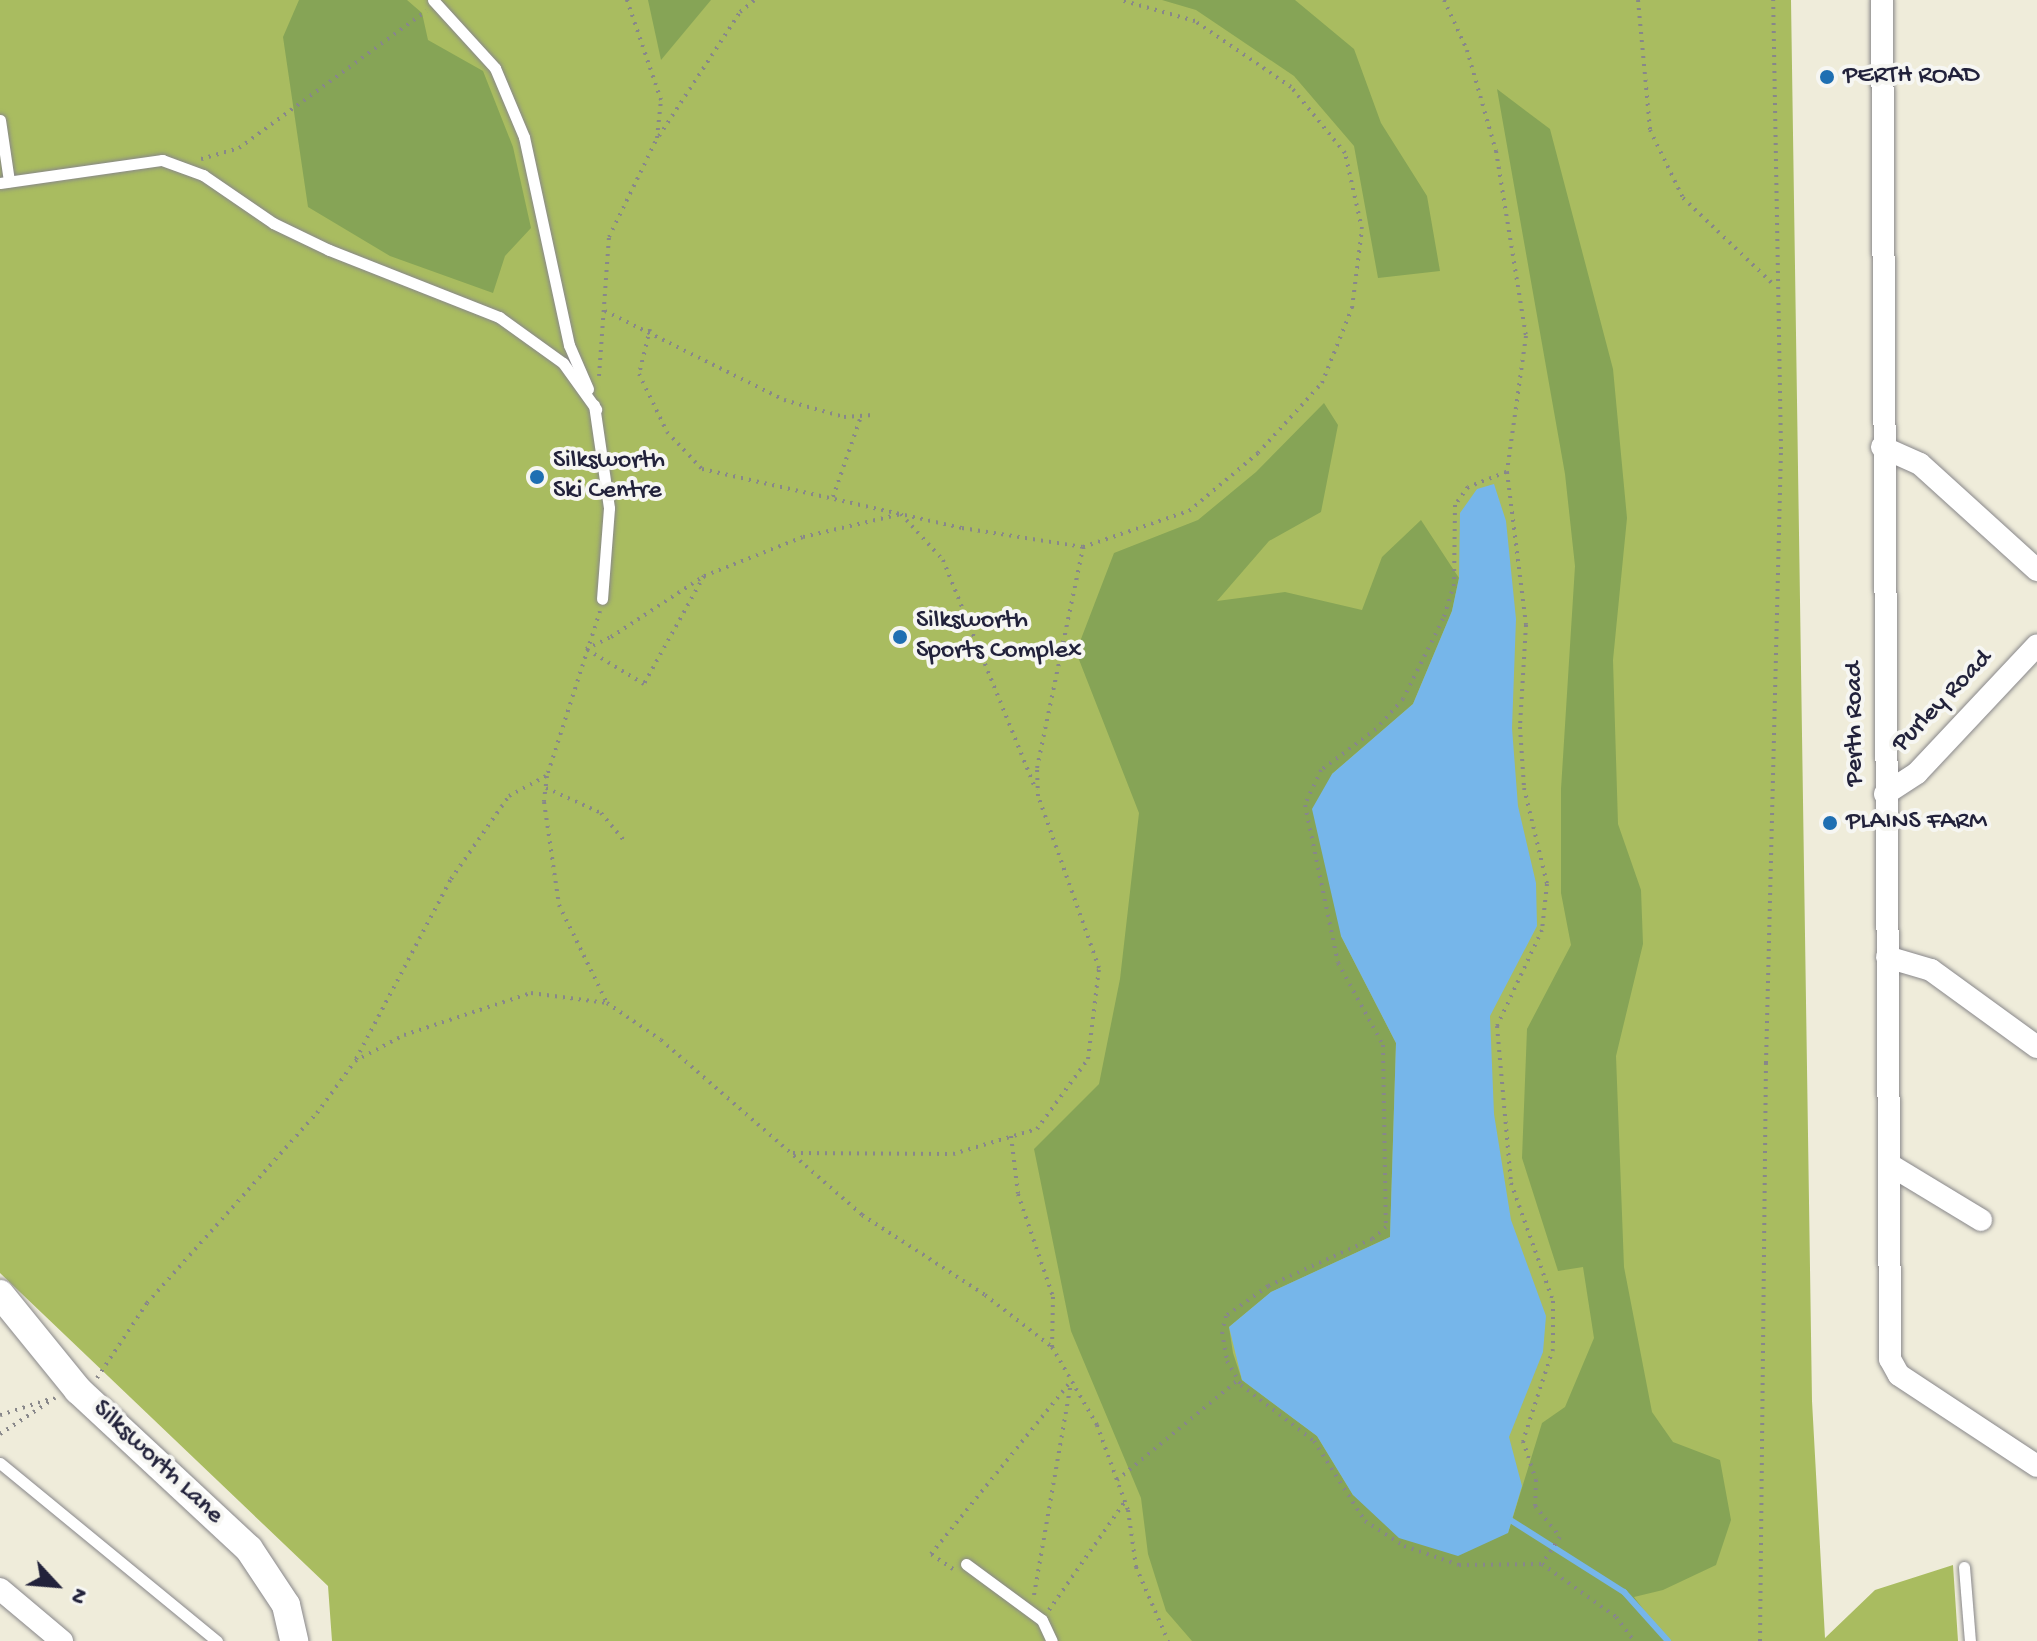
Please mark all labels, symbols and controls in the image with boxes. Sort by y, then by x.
place label: PERTH ROAD [1843,61,1980,93]
marker: PERTH ROAD [1818,68,1836,86]
place label: Silksworth Ski Centre [553,446,665,508]
marker: Silksworth Ski Centre [528,468,546,486]
place label: Silksworth Sports Complex [916,606,1082,668]
marker: Silksworth Sports Complex [891,628,909,646]
street label: Purley Road [1886,644,2000,760]
street label: Perth Road [1840,662,1872,786]
place label: PLAINS FARM [1846,807,1987,839]
marker: PLAINS FARM [1821,814,1839,832]
street label: Silksworth Lane [85,1394,229,1532]
north arrow [16,1545,96,1625]
text: N [63,1583,92,1608]

